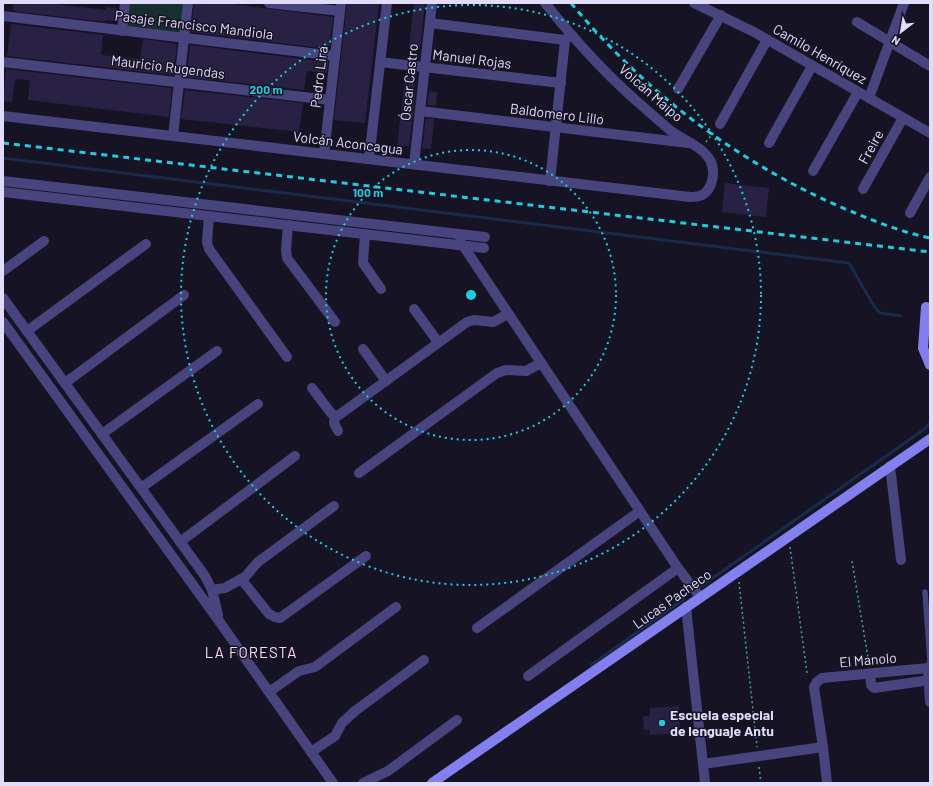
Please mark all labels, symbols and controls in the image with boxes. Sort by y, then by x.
street label: Pasaje Francisco Mandiola [114,6,274,43]
north arrow [881,12,921,52]
street label: Camilo Henríquez [770,20,870,87]
text: N [889,34,902,48]
street label: Óscar Castro [396,42,421,122]
street label: Pedro Lira [306,45,331,109]
street label: Manuel Rojas [432,45,513,72]
street label: Mauricio Rugendas [110,51,226,82]
street label: Volcán Maipo [616,60,687,125]
text: 200 m [250,82,282,96]
street label: Baldomero Lillo [509,99,605,128]
street label: Volcán Aconcagua [292,127,404,158]
street label: Freire [854,127,887,167]
text: 100 m [353,185,383,199]
centre of rings [464,288,478,302]
street label: Lucas Pacheco [629,565,714,632]
district label: LA FORESTA [205,643,297,661]
street label: El Manolo [839,649,897,670]
place label: Escuela especial de lenguaje Antu [670,706,774,739]
marker: Escuela especial de lenguaje Antu [657,718,667,728]

